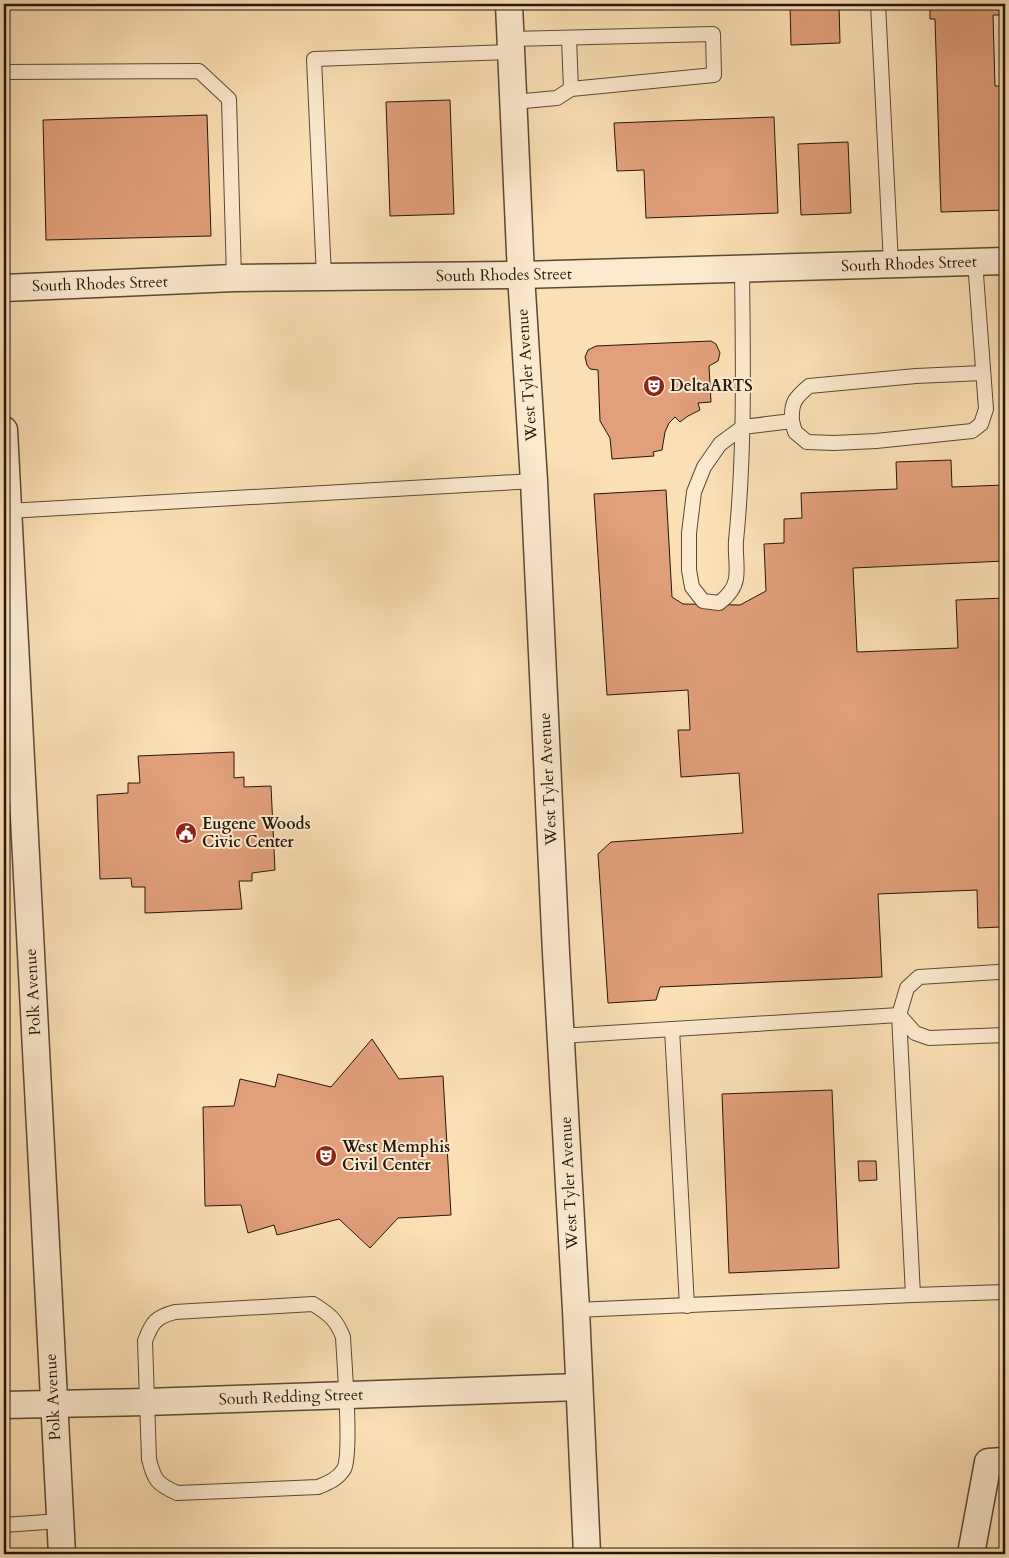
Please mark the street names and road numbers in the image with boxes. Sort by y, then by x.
street label: South Rhodes Street [841,251,977,277]
street label: South Rhodes Street [436,263,572,287]
street label: South Rhodes Street [32,271,168,297]
street label: West Tyler Avenue [511,308,543,443]
street label: West Tyler Avenue [534,712,563,847]
street label: Polk Avenue [20,948,46,1036]
street label: West Tyler Avenue [555,1116,584,1251]
street label: Polk Avenue [40,1353,66,1441]
street label: South Redding Street [219,1383,363,1411]

